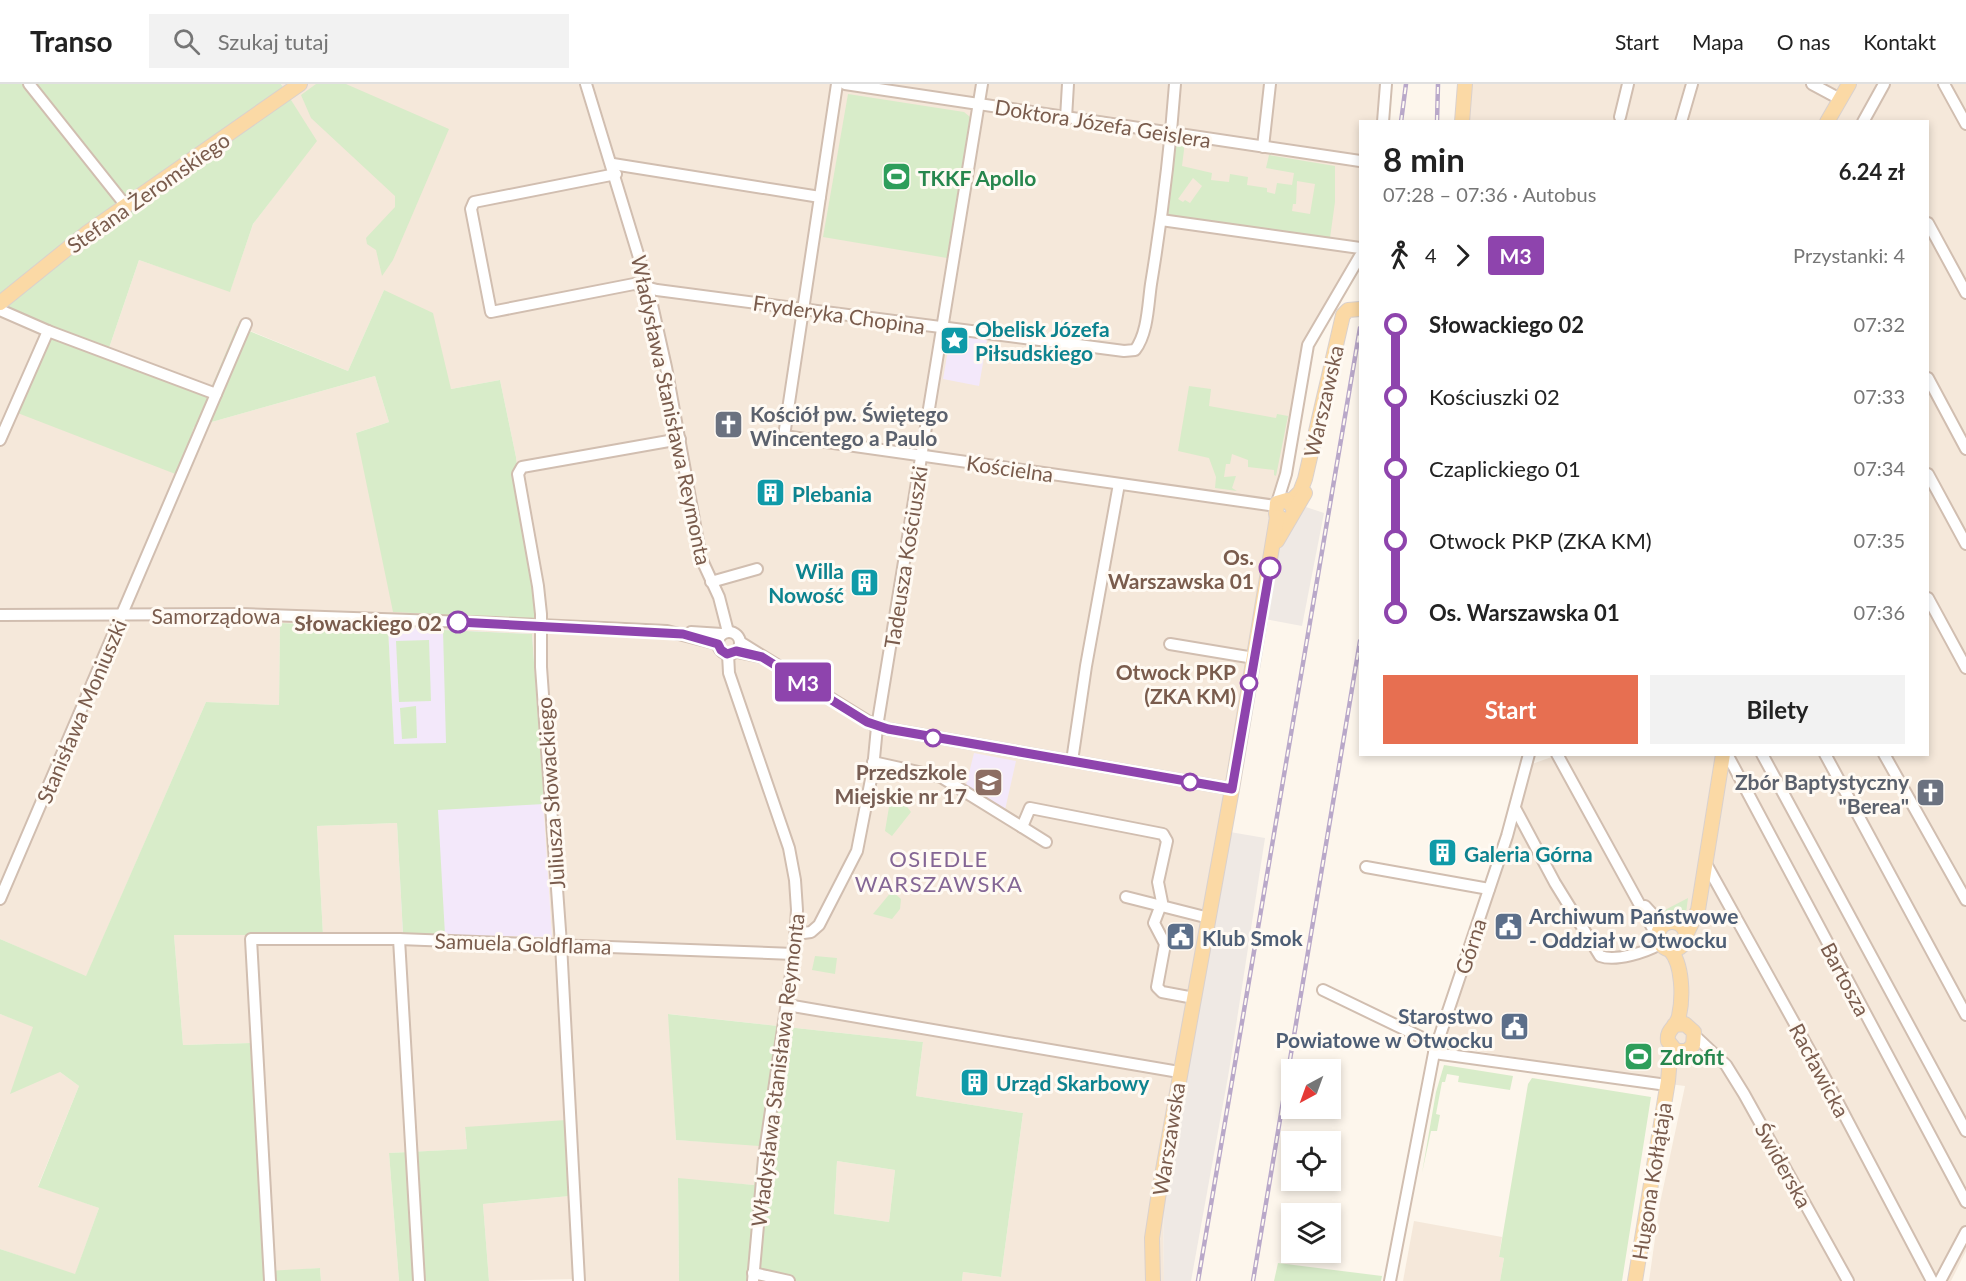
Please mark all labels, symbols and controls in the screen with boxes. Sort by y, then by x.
search box [149,14,569,68]
text: Transo [30,24,113,58]
icon: search [170,25,203,58]
text: Szukaj tutaj [218,28,329,55]
text: Start [1615,29,1659,54]
text: Mapa [1692,29,1744,54]
text: O nas [1777,29,1830,54]
text: Kontakt [1863,29,1936,54]
street label: Doktora Józefa Geislera [993,94,1213,152]
street label: Stefana Żeromskiego [62,126,234,258]
text: 8 min [1383,139,1465,179]
text: 6.24 zł [1839,158,1905,185]
sports icon: TKKF Apollo [881,161,913,193]
place label: TKKF Apollo [918,165,1036,190]
text: 07:28 – 07:36 · Autobus [1383,182,1596,206]
icon: walk [1383,239,1416,272]
icon: forward [1446,239,1479,272]
text: 4 [1425,243,1437,267]
text: M3 [1500,243,1532,268]
text: Przystanki: 4 [1793,243,1905,267]
street label: Władysława Stanisława Reymonta [627,253,717,567]
street label: Fryderyka Chopina [751,290,927,338]
text: Słowackiego 02 [1429,311,1584,338]
text: 07:32 [1854,312,1905,336]
place label: Obelisk Józefa Piłsudskiego [975,316,1110,365]
place icon: Obelisk Józefa Piłsudskiego [938,324,970,356]
street label: Warszawska [1298,343,1348,459]
text: Kościuszki 02 [1429,383,1560,410]
text: 07:33 [1854,384,1905,408]
place label: Kościół pw. Świętego Wincentego a Paulo [750,401,948,450]
church icon: Kościół pw. Świętego Wincentego a Paulo [713,409,745,441]
street label: Kościelna [965,450,1055,486]
text: Czaplickiego 01 [1429,455,1581,482]
text: 07:34 [1854,456,1905,480]
street label: Tadeusza Kościuszki [878,464,932,650]
building icon: Plebania [755,477,787,509]
place label: Plebania [792,481,872,506]
text: Otwock PKP (ZKA KM) [1429,527,1652,554]
text: 07:35 [1854,528,1905,552]
place label: Os. Warszawska 01 [1108,544,1254,593]
marker: Os. Warszawska 01 [1259,557,1281,579]
place label: Willa Nowość [768,558,844,607]
building icon: Willa Nowość [849,566,881,598]
text: Os. Warszawska 01 [1429,599,1620,626]
text: 07:36 [1854,600,1905,624]
street label: Samorządowa [152,603,280,628]
place label: Słowackiego 02 [294,610,442,635]
marker: Słowackiego 02 [447,611,469,633]
street label: Stanisława Moniuszki [31,615,131,807]
place label: Otwock PKP (ZKA KM) [1116,659,1236,708]
line badge: M3 [776,662,830,702]
text: M3 [787,670,819,695]
marker: Otwock PKP (ZKA KM) [1240,674,1258,692]
button: Start [1383,675,1638,744]
button: Bilety [1650,675,1905,744]
street label: Juliusza Słowackiego [531,696,569,890]
unlabelled marker [924,729,942,747]
place label: Przedszkole Miejskie nr 17 [835,759,967,808]
school or university icon: Przedszkole Miejskie nr 17 [972,767,1004,799]
place label: Zbór Baptystyczny "Berea" [1735,769,1910,818]
unlabelled marker [1181,773,1199,791]
church icon: Zbór Baptystyczny "Berea" [1914,777,1946,809]
building icon: Galeria Górna [1427,837,1459,869]
place label: Galeria Górna [1464,841,1593,866]
district label: OSIEDLE WARSZAWSKA [855,845,1023,897]
place label: Archiwum Państwowe - Oddział w Otwocku [1528,903,1738,952]
public building icon: Archiwum Państwowe - Oddział w Otwocku [1492,911,1524,943]
street label: Władysława Stanisława Reymonta [745,912,809,1228]
street label: Górna [1449,915,1491,977]
public building icon: Klub Smok [1165,921,1197,953]
place label: Klub Smok [1202,925,1303,950]
street label: Samuela Goldflama [434,927,612,959]
street label: Bartosza [1816,938,1876,1020]
place label: Starostwo Powiatowe w Otwocku [1276,1003,1493,1052]
public building icon: Starostwo Powiatowe w Otwocku [1498,1011,1530,1043]
street label: Racławicka [1785,1019,1855,1121]
sports icon: Zdrofit [1623,1040,1655,1072]
place label: Zdrofit [1660,1044,1724,1069]
north arrow [1281,1059,1341,1119]
map controls [1281,1059,1341,1263]
building icon: Urząd Skarbowy [959,1066,991,1098]
place label: Urząd Skarbowy [996,1070,1150,1095]
street label: Warszawska [1147,1081,1189,1197]
street label: Hugona Kołłątaja [1626,1100,1676,1262]
street label: Świderska [1750,1118,1818,1212]
button: locate [1281,1131,1341,1191]
button: layers [1281,1203,1341,1263]

